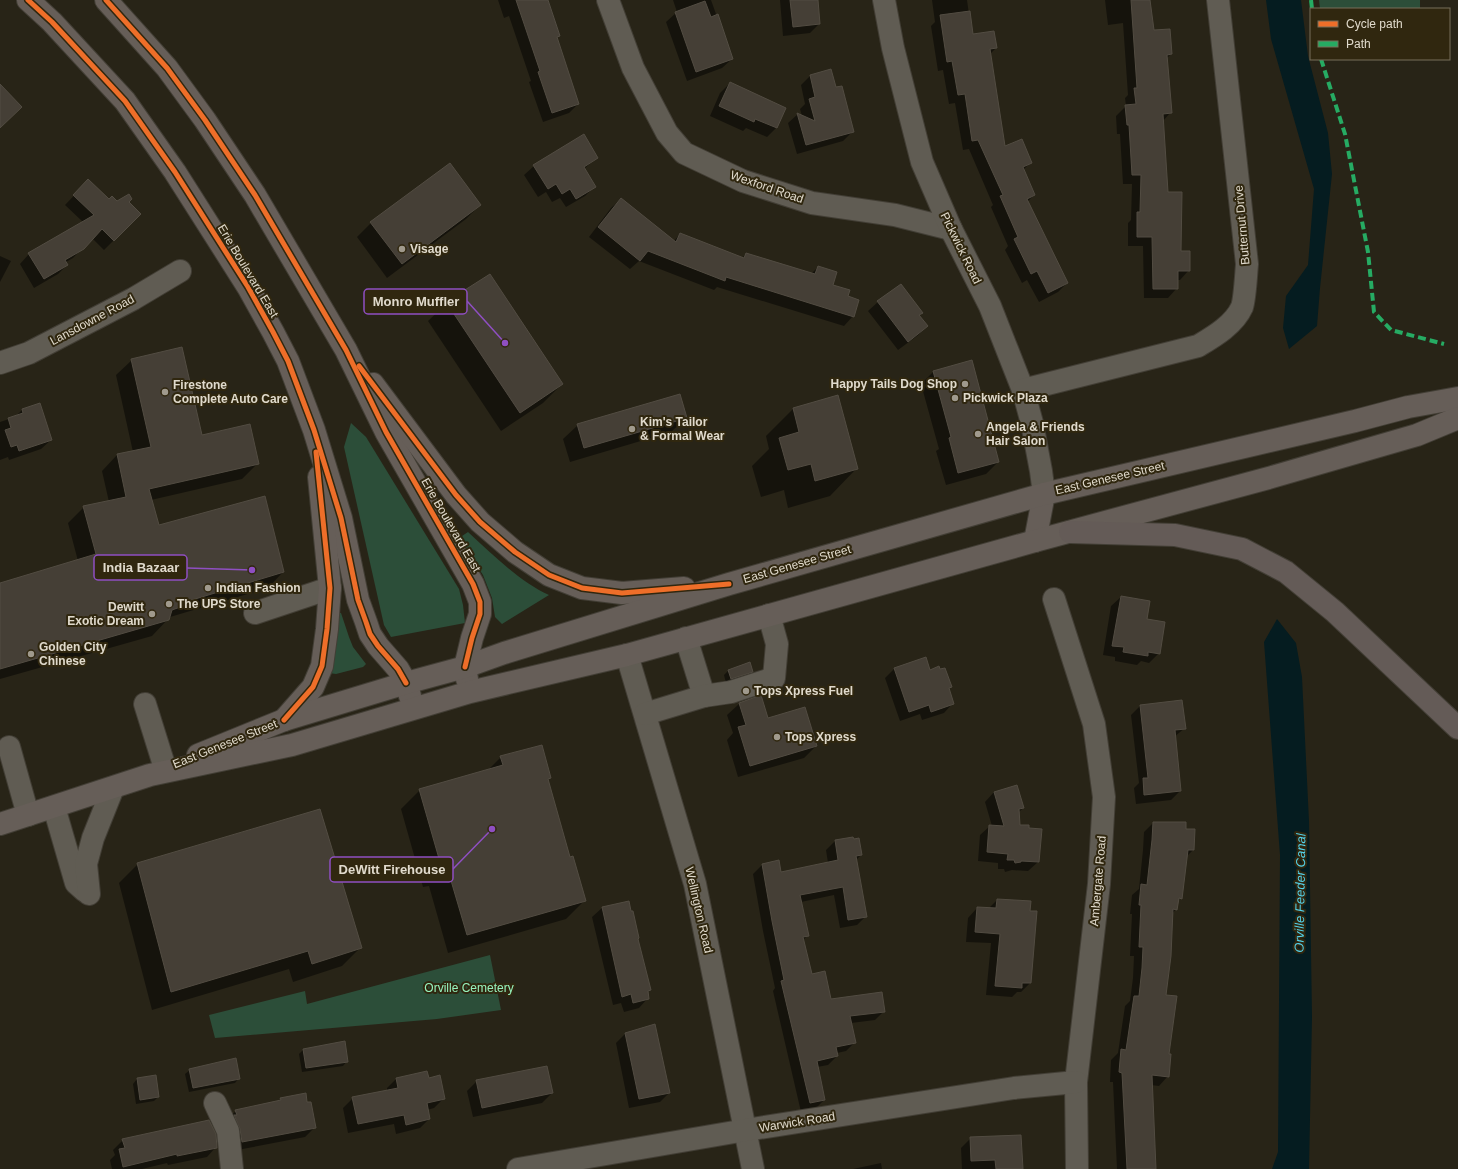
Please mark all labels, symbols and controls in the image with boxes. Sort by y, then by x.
legend [1310,8,1450,60]
text: Cycle path [1346,17,1403,31]
text: Path [1346,37,1371,51]
street label: Wexford Road [729,168,805,206]
street label: Butternut Drive [1232,184,1252,265]
street label: Pickwick Road [938,210,984,286]
street label: Erie Boulevard East [215,222,282,321]
place label: Visage [410,242,449,256]
marker: Visage [397,244,407,254]
callout: Monro Muffler [364,289,467,314]
street label: Lansdowne Road [47,292,137,348]
text: Monro Muffler [373,294,459,309]
place label: Happy Tails Dog Shop [831,377,957,391]
place label: Firestone Complete Auto Care [173,378,288,406]
marker: Happy Tails Dog Shop [960,379,970,389]
marker: Firestone Complete Auto Care [160,387,170,397]
place label: Pickwick Plaza [963,391,1048,405]
marker: Pickwick Plaza [950,393,960,403]
place label: Kim's Tailor & Formal Wear [640,415,725,443]
place label: Angela & Friends Hair Salon [986,420,1085,448]
marker: Kim's Tailor & Formal Wear [627,424,637,434]
marker: Angela & Friends Hair Salon [973,429,983,439]
street label: East Genesee Street [1054,459,1166,497]
street label: Erie Boulevard East [418,476,484,575]
street label: East Genesee Street [742,542,853,586]
callout: India Bazaar [94,555,187,580]
text: India Bazaar [103,560,179,575]
place label: Indian Fashion [216,581,301,595]
marker: Indian Fashion [203,583,213,593]
place label: The UPS Store [177,597,261,611]
marker: The UPS Store [164,599,174,609]
place label: Dewitt Exotic Dream [67,600,144,628]
marker: Dewitt Exotic Dream [147,609,157,619]
place label: Golden City Chinese [39,640,107,668]
marker: Golden City Chinese [26,649,36,659]
place label: Tops Xpress Fuel [754,684,853,698]
marker: Tops Xpress Fuel [741,686,751,696]
street label: East Genesee Street [171,716,280,771]
place label: Tops Xpress [785,730,856,744]
marker: Tops Xpress [772,732,782,742]
water label: Orville Feeder Canal [1291,832,1309,953]
street label: Ambergate Road [1087,835,1109,927]
callout: DeWitt Firehouse [330,857,453,882]
text: DeWitt Firehouse [339,862,445,877]
street label: Wellington Road [682,866,716,954]
park label: Orville Cemetery [424,981,514,995]
street label: Warwick Road [758,1109,836,1135]

